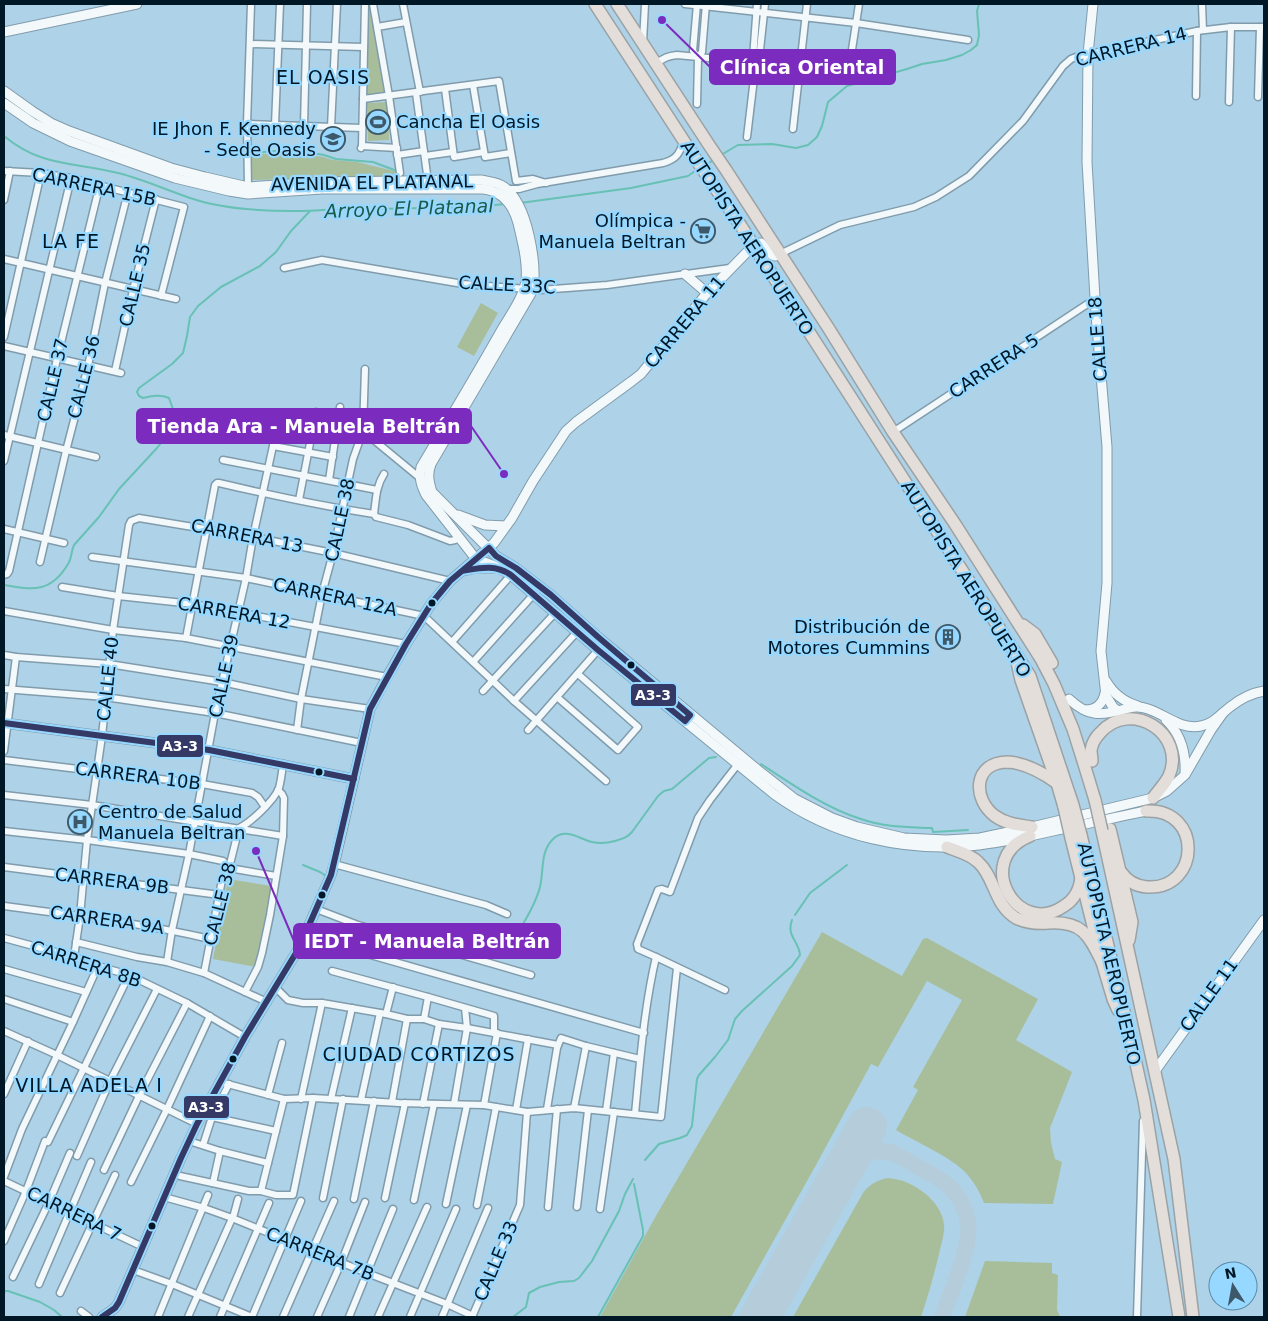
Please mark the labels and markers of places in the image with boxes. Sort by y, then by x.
callout: Clínica Oriental [710,50,895,84]
sports icon: Cancha El Oasis [365,109,391,135]
place label: Cancha El Oasis [396,111,540,132]
place label: IE Jhon F. Kennedy - Sede Oasis [152,118,316,160]
school or university icon: IE Jhon F. Kennedy - Sede Oasis [320,126,346,152]
place label: Olímpica - Manuela Beltran [538,210,686,252]
supermarket icon: Olímpica - Manuela Beltran [690,218,716,244]
callout: Tienda Ara - Manuela Beltrán [137,409,471,443]
unlabelled marker [427,598,437,608]
place label: Distribución de Motores Cummins [767,616,930,658]
building icon: Distribución de Motores Cummins [935,624,961,650]
unlabelled marker [626,660,636,670]
unlabelled marker [314,767,324,777]
place label: Centro de Salud Manuela Beltran [98,801,246,843]
hospital icon: Centro de Salud Manuela Beltran [67,809,93,835]
unlabelled marker [317,890,327,900]
callout: IEDT - Manuela Beltrán [294,924,560,958]
unlabelled marker [228,1054,238,1064]
unlabelled marker [147,1221,157,1231]

